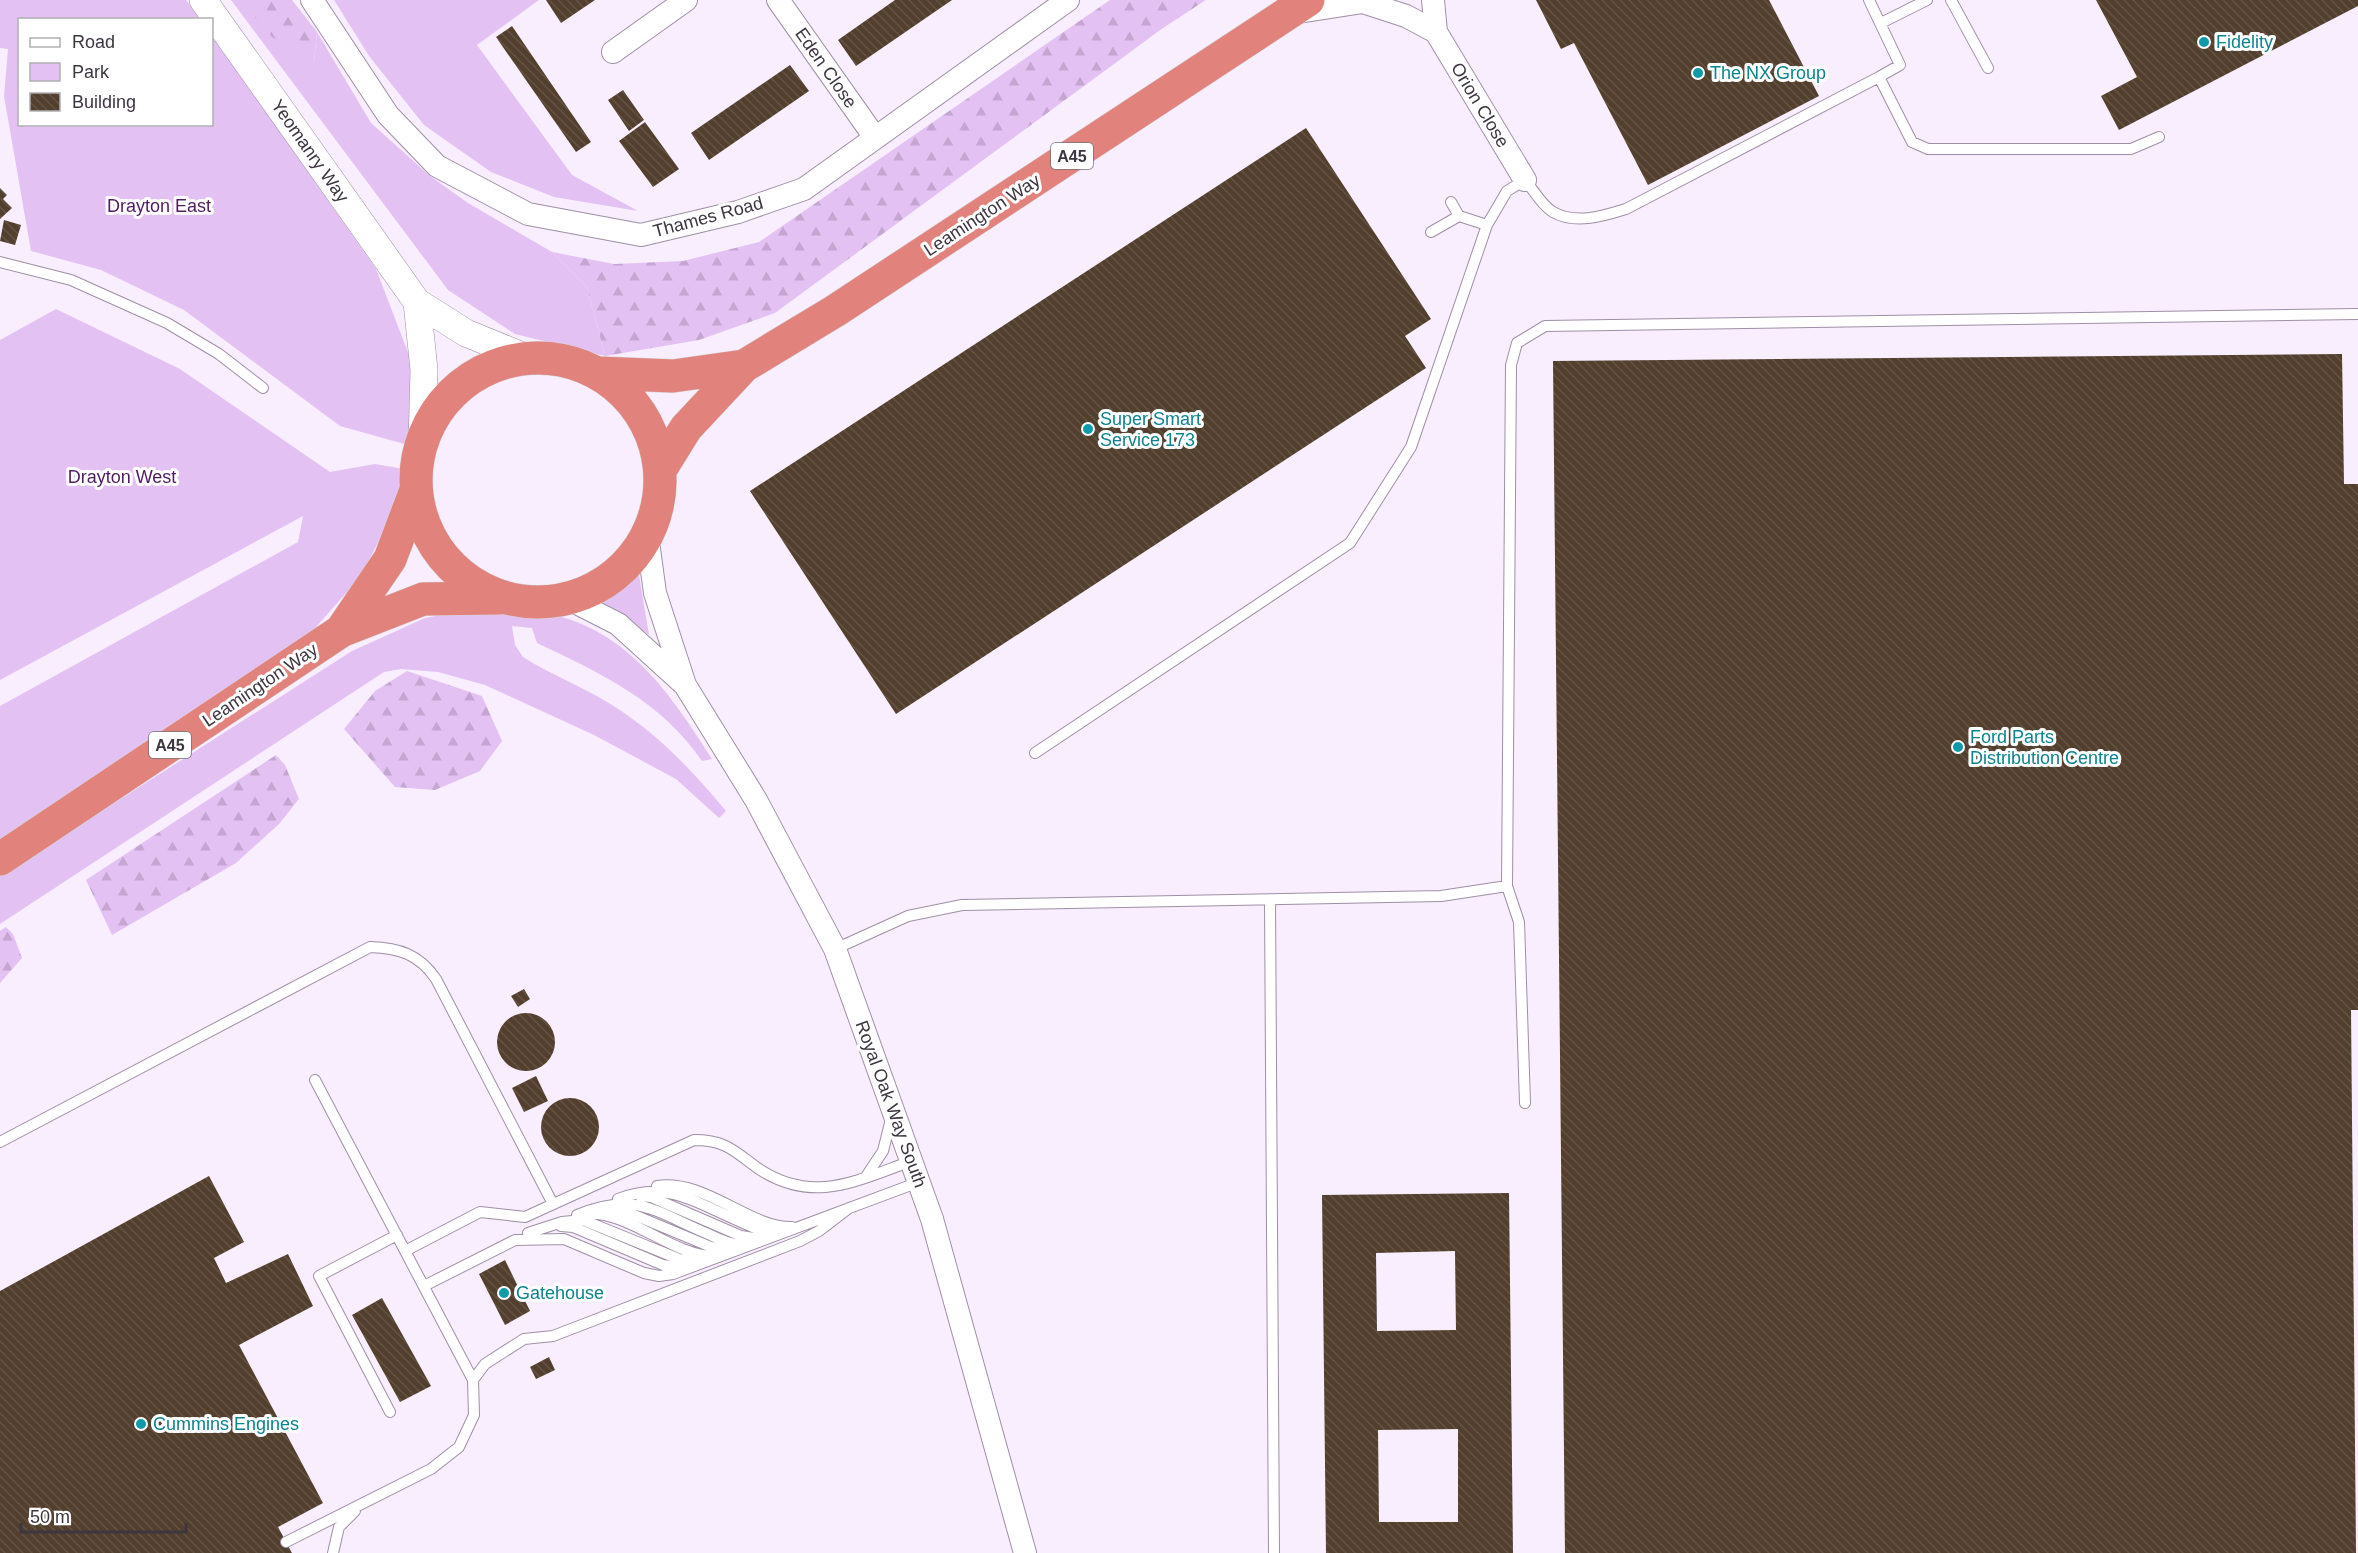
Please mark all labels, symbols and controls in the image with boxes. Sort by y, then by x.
legend [18,18,213,126]
street label: Eden Close [791,24,861,112]
text: Road [72,32,115,52]
place label: Fidelity [2216,32,2273,52]
marker: Fidelity [2197,35,2211,49]
street label: Orion Close [1447,59,1513,151]
text: Park [72,62,110,82]
place label: The NX Group [1710,63,1826,83]
marker: The NX Group [1691,66,1705,80]
text: Building [72,92,136,112]
street label: Yeomanry Way [267,96,353,206]
road number: A45 [1051,143,1093,169]
street label: Leamington Way [920,170,1044,260]
street label: Thames Road [651,193,765,241]
park label: Drayton East [107,196,211,216]
place label: Super Smart Service 173 [1100,409,1201,450]
marker: Super Smart Service 173 [1081,422,1095,436]
park label: Drayton West [68,467,176,487]
street label: Leamington Way [199,639,321,731]
place label: Ford Parts Distribution Centre [1970,727,2119,768]
road number: A45 [149,732,191,758]
marker: Ford Parts Distribution Centre [1951,740,1965,754]
street label: Royal Oak Way South [851,1018,931,1190]
place label: Gatehouse [516,1283,604,1303]
marker: Gatehouse [497,1286,511,1300]
place label: Cummins Engines [153,1414,299,1434]
marker: Cummins Engines [134,1417,148,1431]
scale bar [21,1496,186,1534]
text: 50 m [30,1507,70,1527]

